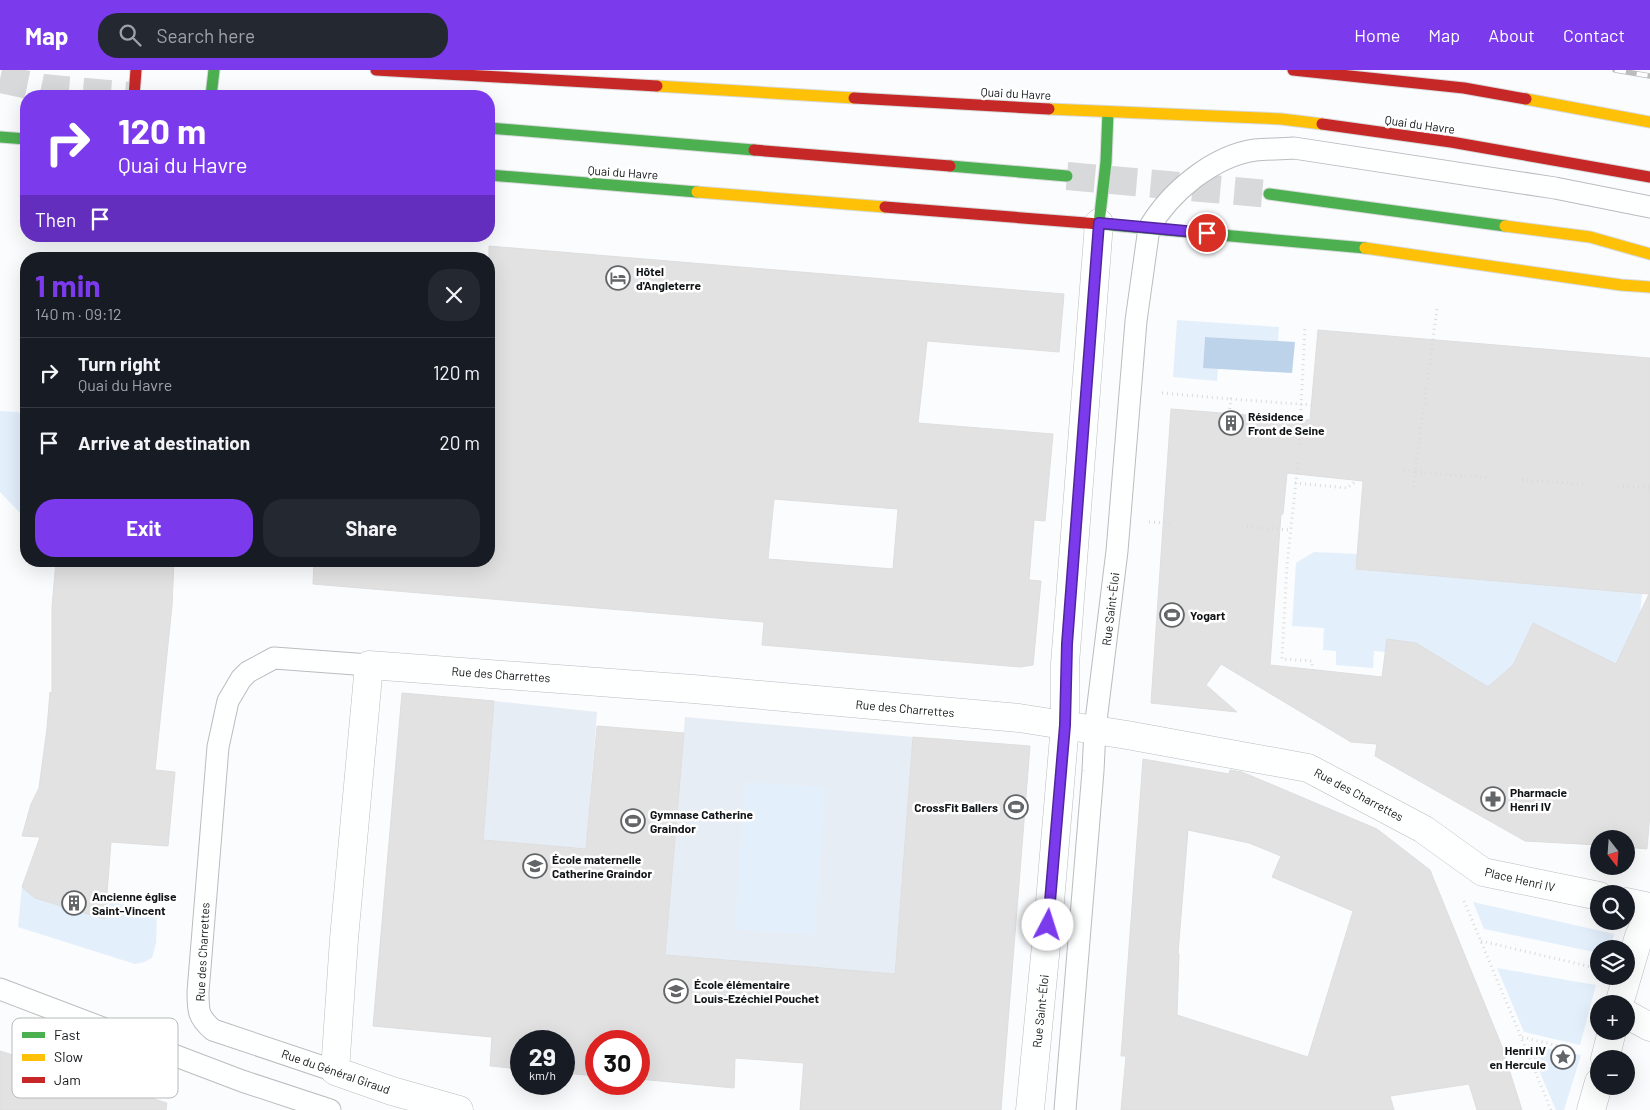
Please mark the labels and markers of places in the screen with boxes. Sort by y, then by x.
pin [1186,212,1228,254]
place label: Hôtel d'Angleterre [636,264,701,292]
hotel icon: Hôtel d'Angleterre [605,265,631,291]
place label: Résidence Front de Seine [1248,409,1325,437]
building icon: Résidence Front de Seine [1218,410,1244,436]
sports icon: Yogart [1159,602,1185,628]
place label: Yogart [1190,608,1226,622]
place label: Pharmacie Henri IV [1510,785,1568,813]
pharmacy icon: Pharmacie Henri IV [1480,786,1506,812]
sports icon: CrossFit Ballers [1003,794,1029,820]
place label: CrossFit Ballers [914,800,998,814]
place label: Gymnase Catherine Graindor [650,807,754,835]
sports icon: Gymnase Catherine Graindor [620,808,646,834]
place label: École maternelle Catherine Graindor [552,852,653,880]
school or university icon: École maternelle Catherine Graindor [522,853,548,879]
place label: Ancienne église Saint-Vincent [92,889,177,917]
building icon: Ancienne église Saint-Vincent [61,890,87,916]
place label: École élémentaire Louis-Ezéchiel Pouchet [694,977,820,1005]
school or university icon: École élémentaire Louis-Ezéchiel Pouchet [663,978,689,1004]
place label: Henri IV en Hercule [1489,1043,1547,1071]
place icon: Henri IV en Hercule [1550,1044,1576,1070]

